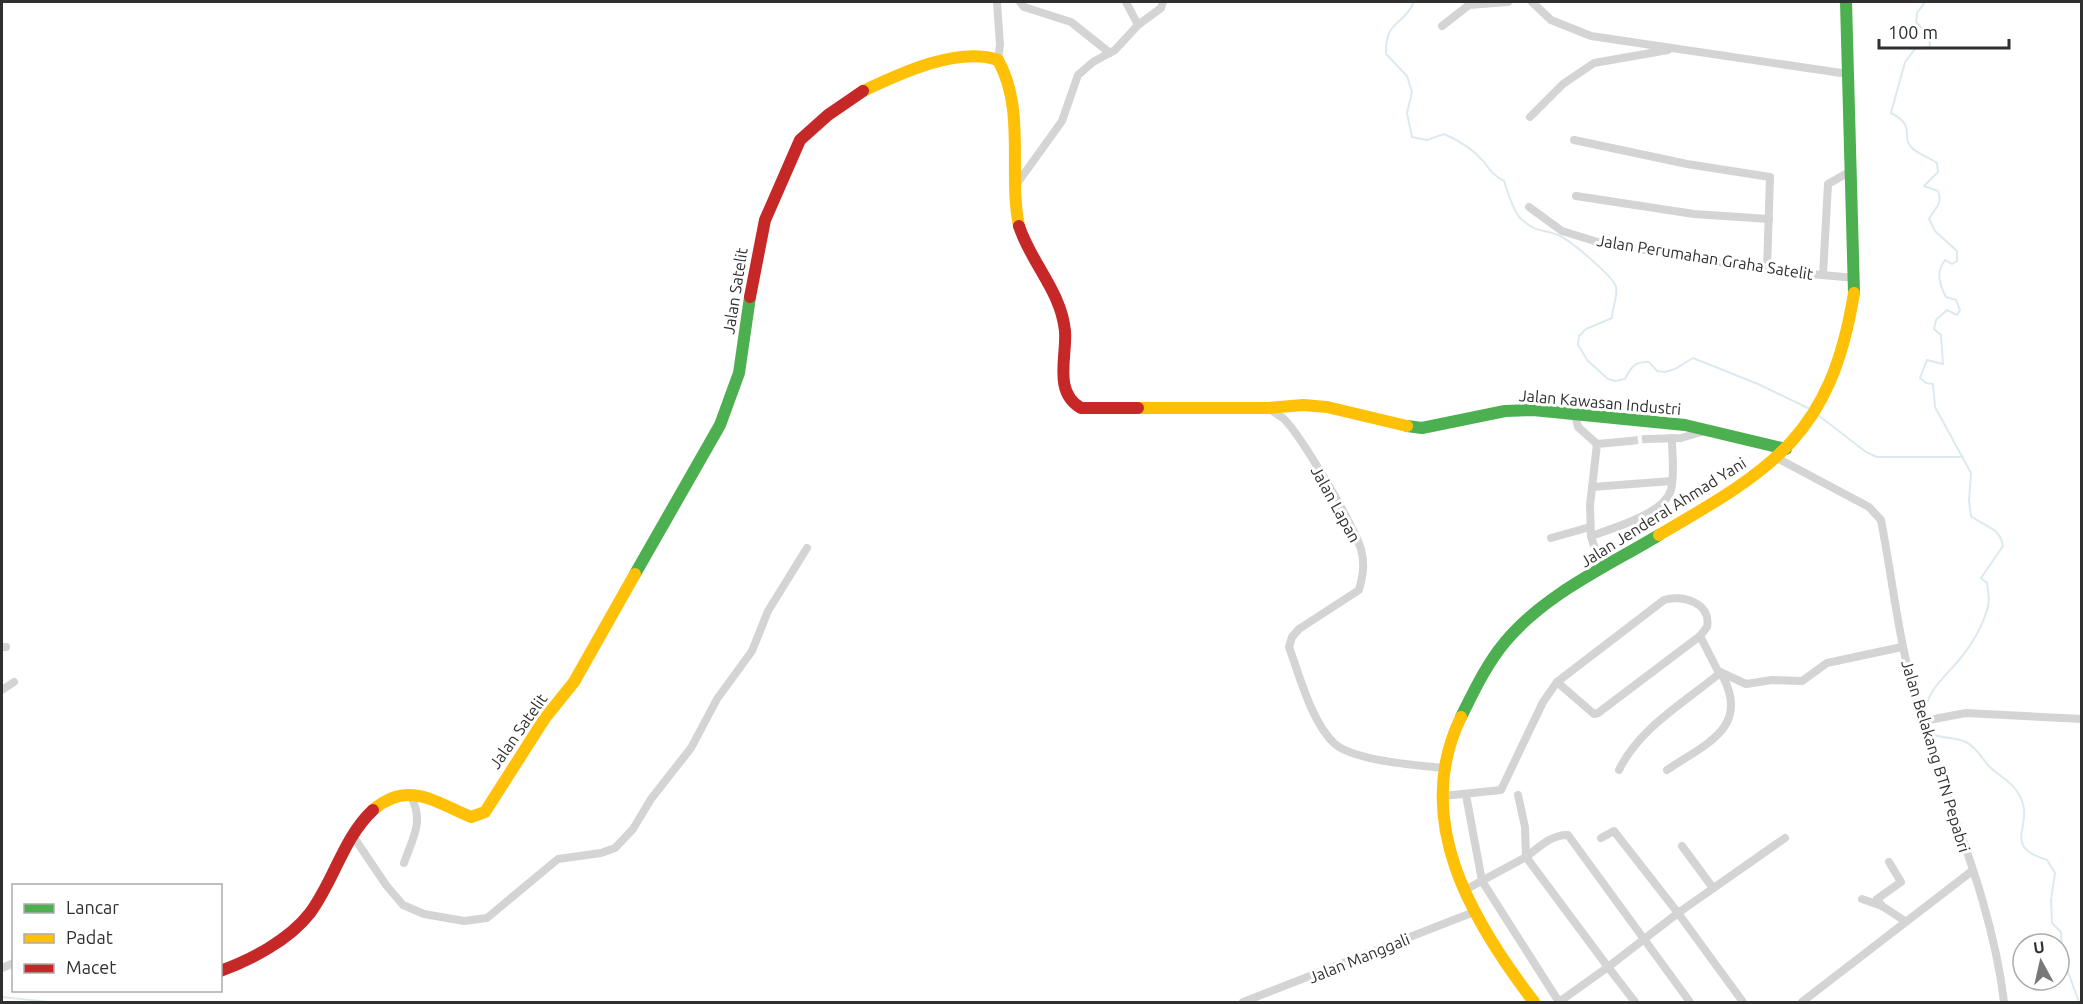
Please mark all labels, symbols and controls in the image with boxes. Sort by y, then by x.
scale bar [1879,12,2010,50]
text: 100 m [1888,22,1938,42]
street label: Jalan Perumahan Graha Satelit [1596,231,1815,283]
street label: Jalan Satelit [719,246,751,336]
street label: Jalan Kawasan Industri [1518,386,1682,418]
street label: Jalan Jenderal Ahmad Yani [1577,453,1749,571]
street label: Jalan Lapan [1308,463,1364,545]
street label: Jalan Belakang BTN Pepabri [1898,658,1974,854]
street label: Jalan Satelit [486,689,551,772]
legend [12,884,222,992]
text: Lancar [66,897,119,917]
text: Padat [66,927,113,947]
street label: Jalan Manggali [1306,930,1412,986]
north arrow [2011,932,2071,992]
text: U [2032,937,2046,957]
text: Macet [66,957,116,977]

